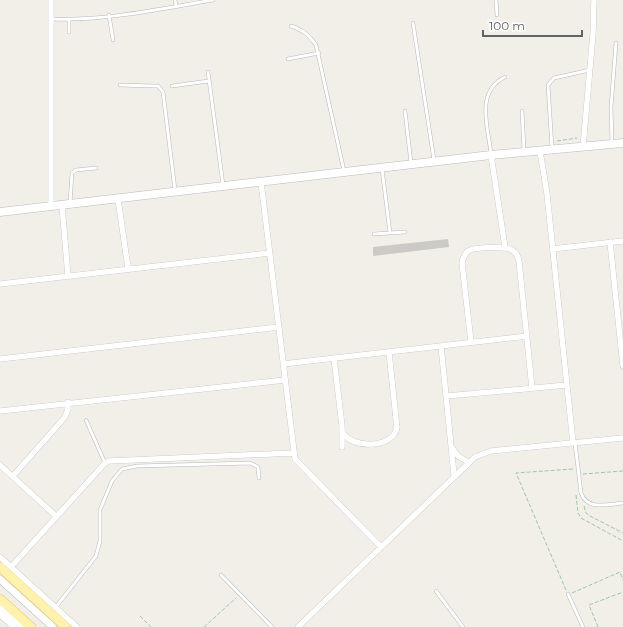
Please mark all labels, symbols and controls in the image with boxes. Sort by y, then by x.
scale bar [483,12,582,38]
text: 100 m [489,18,525,33]

